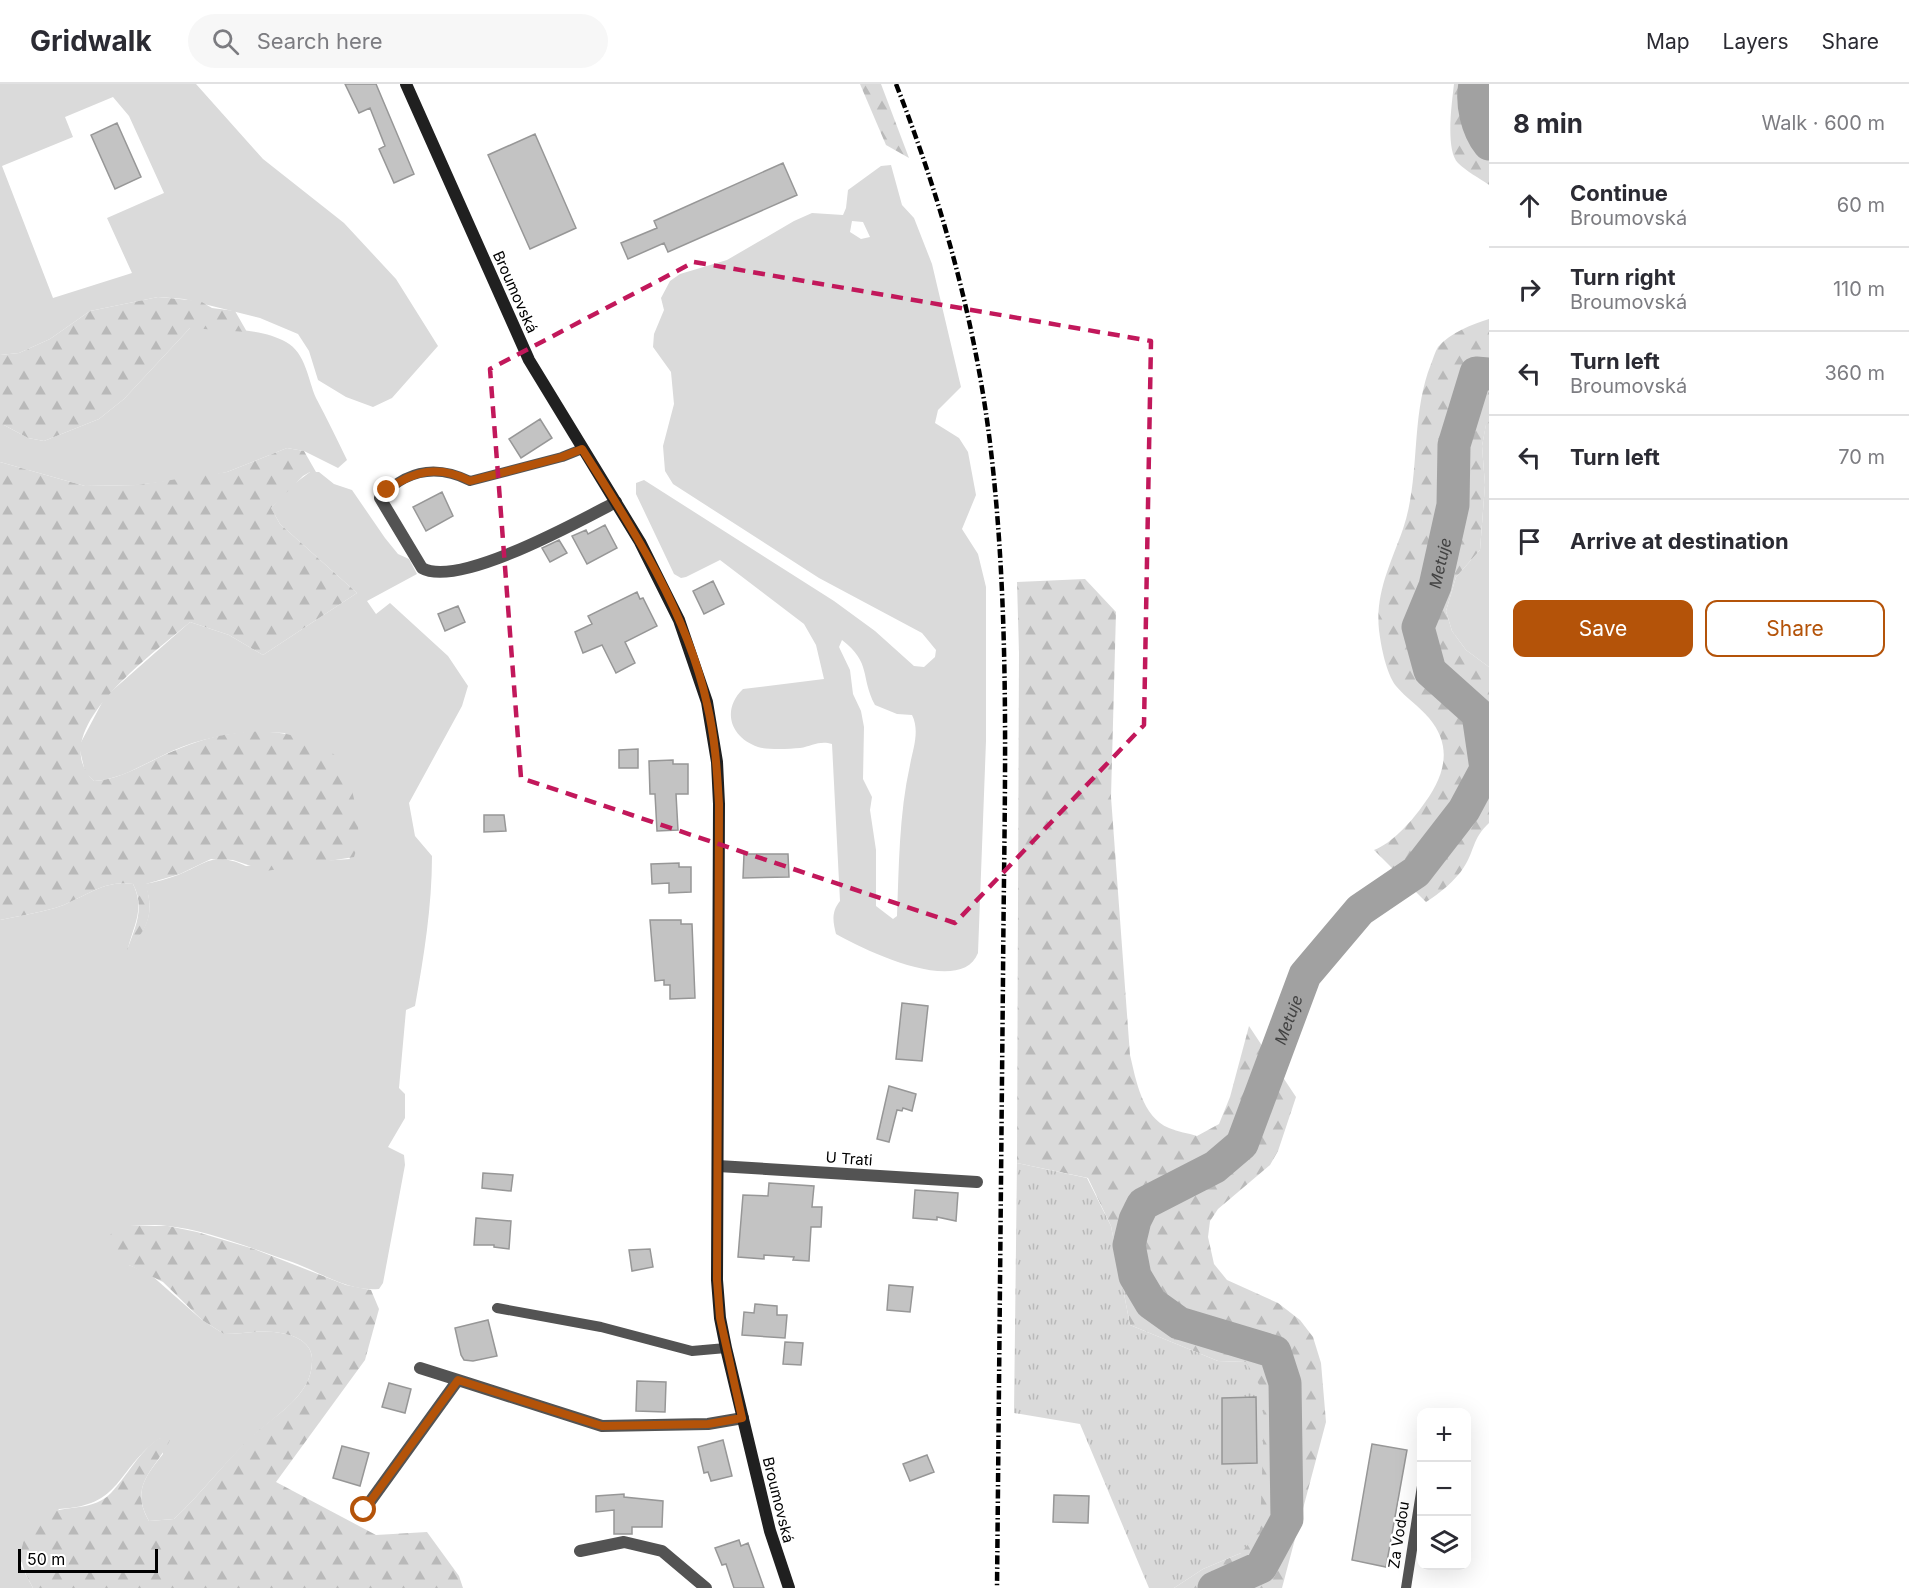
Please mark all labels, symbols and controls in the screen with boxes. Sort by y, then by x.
search box [188,14,608,68]
text: Gridwalk [30,24,152,58]
icon: search [209,25,242,58]
text: Search here [257,28,382,54]
text: Map [1646,29,1690,54]
text: Layers [1723,29,1789,54]
text: Share [1822,29,1879,54]
text: 8 min [1513,108,1583,139]
text: Walk · 600 m [1761,111,1885,135]
text: Continue [1570,180,1668,206]
icon: ahead [1513,189,1546,222]
text: 60 m [1837,193,1885,217]
text: Broumovská [1570,206,1687,230]
street label: Broumovská [489,248,542,336]
text: Turn right [1570,264,1676,290]
icon: right [1513,273,1546,306]
text: 110 m [1833,277,1885,301]
text: Broumovská [1570,290,1687,314]
text: Turn left [1570,348,1660,374]
icon: left [1513,357,1546,390]
text: 360 m [1824,361,1885,385]
text: Broumovská [1570,374,1687,398]
icon: left [1513,441,1546,474]
text: Turn left [1570,444,1660,470]
text: 70 m [1838,445,1885,469]
route end [373,476,399,502]
icon: arrive [1513,525,1546,558]
text: Arrive at destination [1570,528,1789,554]
water label: Metuje [1425,536,1455,590]
button: Save [1513,600,1693,657]
button: Share [1705,600,1885,657]
water label: Metuje [1270,992,1307,1047]
street label: U Trati [825,1147,873,1170]
map controls [1417,1408,1471,1570]
button: + [1417,1408,1471,1462]
street label: Broumovská [759,1455,798,1545]
button: − [1417,1462,1471,1516]
route start [350,1496,376,1522]
street label: Za Vodou [1384,1500,1413,1570]
button: layers [1417,1516,1471,1570]
scale bar [18,1546,158,1574]
text: 50 m [27,1549,65,1569]

